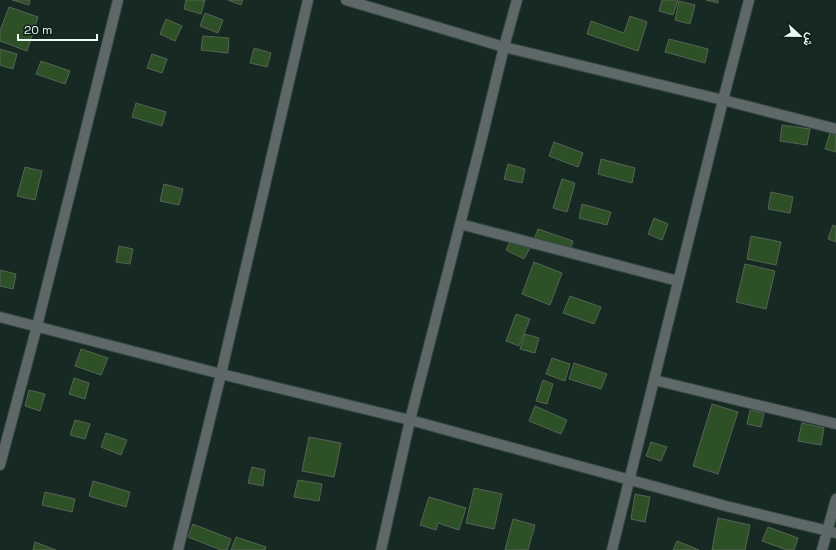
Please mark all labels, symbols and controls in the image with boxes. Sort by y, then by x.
scale bar [18,16,97,42]
north arrow [780,16,820,56]
text: 20 m [24,22,52,38]
text: ش [800,31,818,48]

